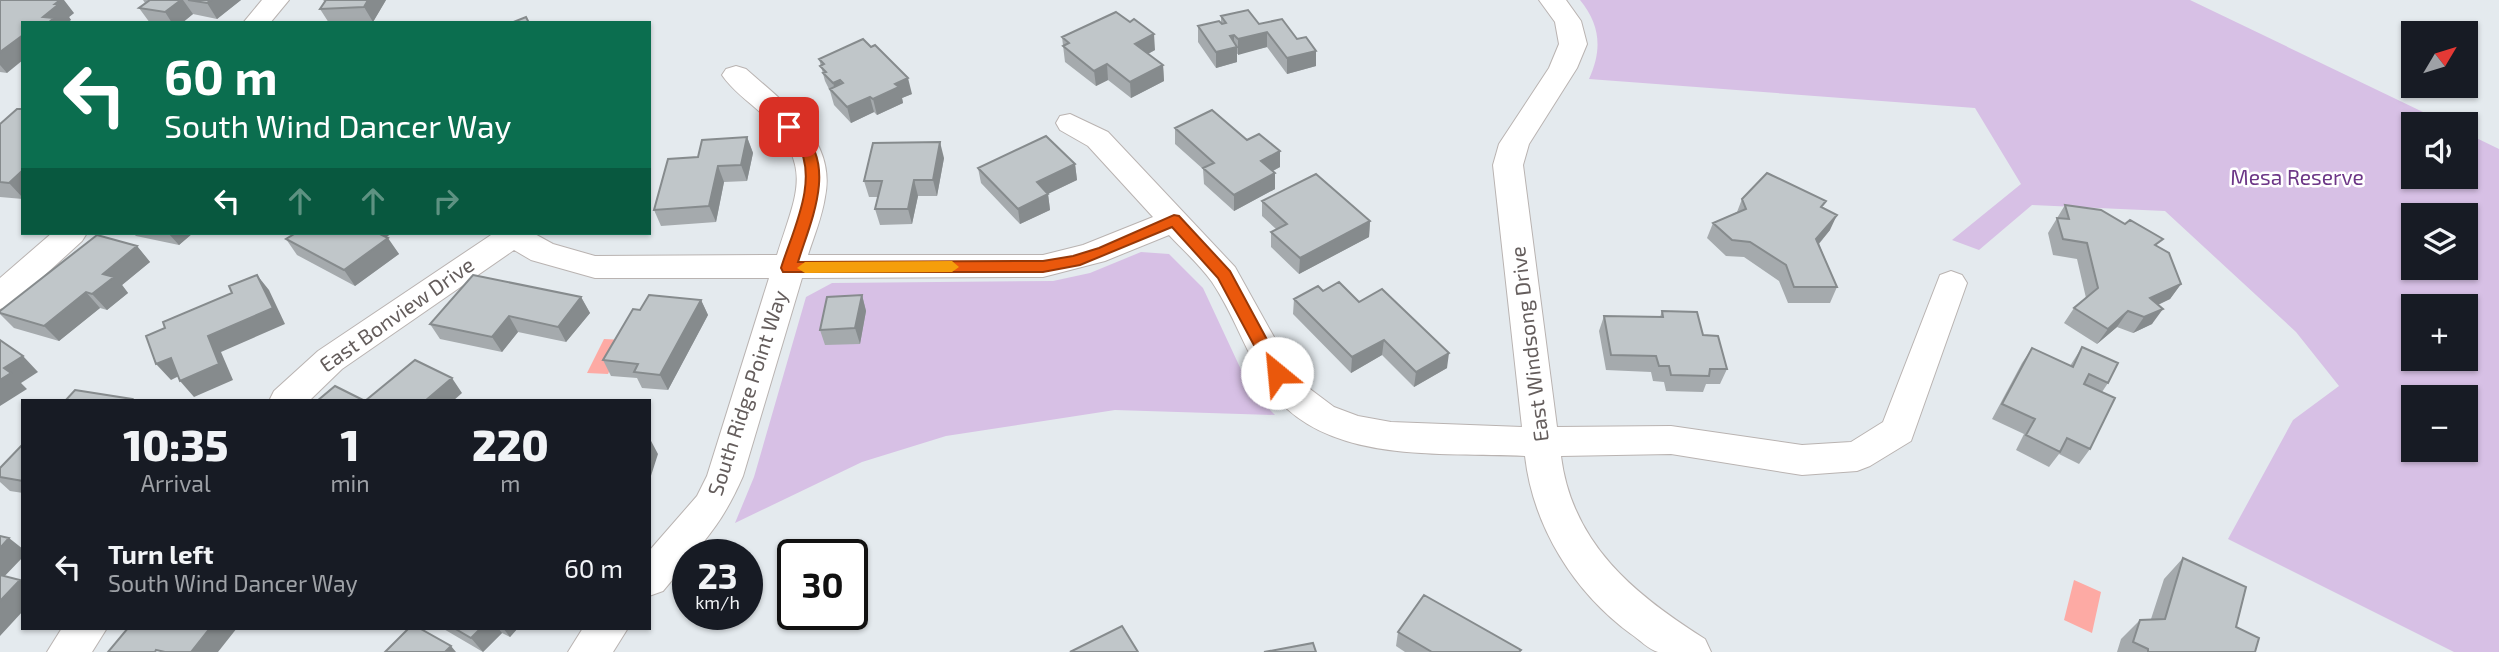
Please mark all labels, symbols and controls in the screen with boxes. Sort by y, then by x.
north arrow [2401,21,2478,98]
map controls [2401,21,2478,462]
text: 60 m [164,46,278,105]
icon: left [49,49,140,140]
pin [759,97,819,157]
text: South Wind Dancer Way [164,106,512,144]
icon: arrive [770,108,808,146]
button: sound [2401,112,2478,189]
park label: Mesa Reserve [2230,164,2364,189]
icon: left [208,182,246,220]
icon: ahead [281,182,319,220]
icon: ahead [354,182,392,220]
icon: right [427,182,465,220]
button: layers [2401,203,2478,280]
street label: East Windsong Drive [1504,245,1553,443]
street label: East Bonview Drive [314,251,478,376]
street label: South Ridge Point Way [702,287,792,498]
button: + [2401,294,2478,371]
position arrow [1240,336,1314,410]
button: − [2401,385,2478,462]
text: 10:35 [123,419,228,469]
text: 1 [341,419,360,469]
text: 220 [472,419,549,469]
text: Arrival [141,469,211,497]
text: min [330,469,370,497]
text: m [500,469,520,497]
text: Turn left [108,538,214,569]
speed limit sign: 30 [777,539,868,630]
icon: left [49,548,87,586]
text: 60 m [564,552,623,583]
text: 23 [697,554,738,596]
text: South Wind Dancer Way [108,569,358,597]
text: km/h [695,591,740,613]

